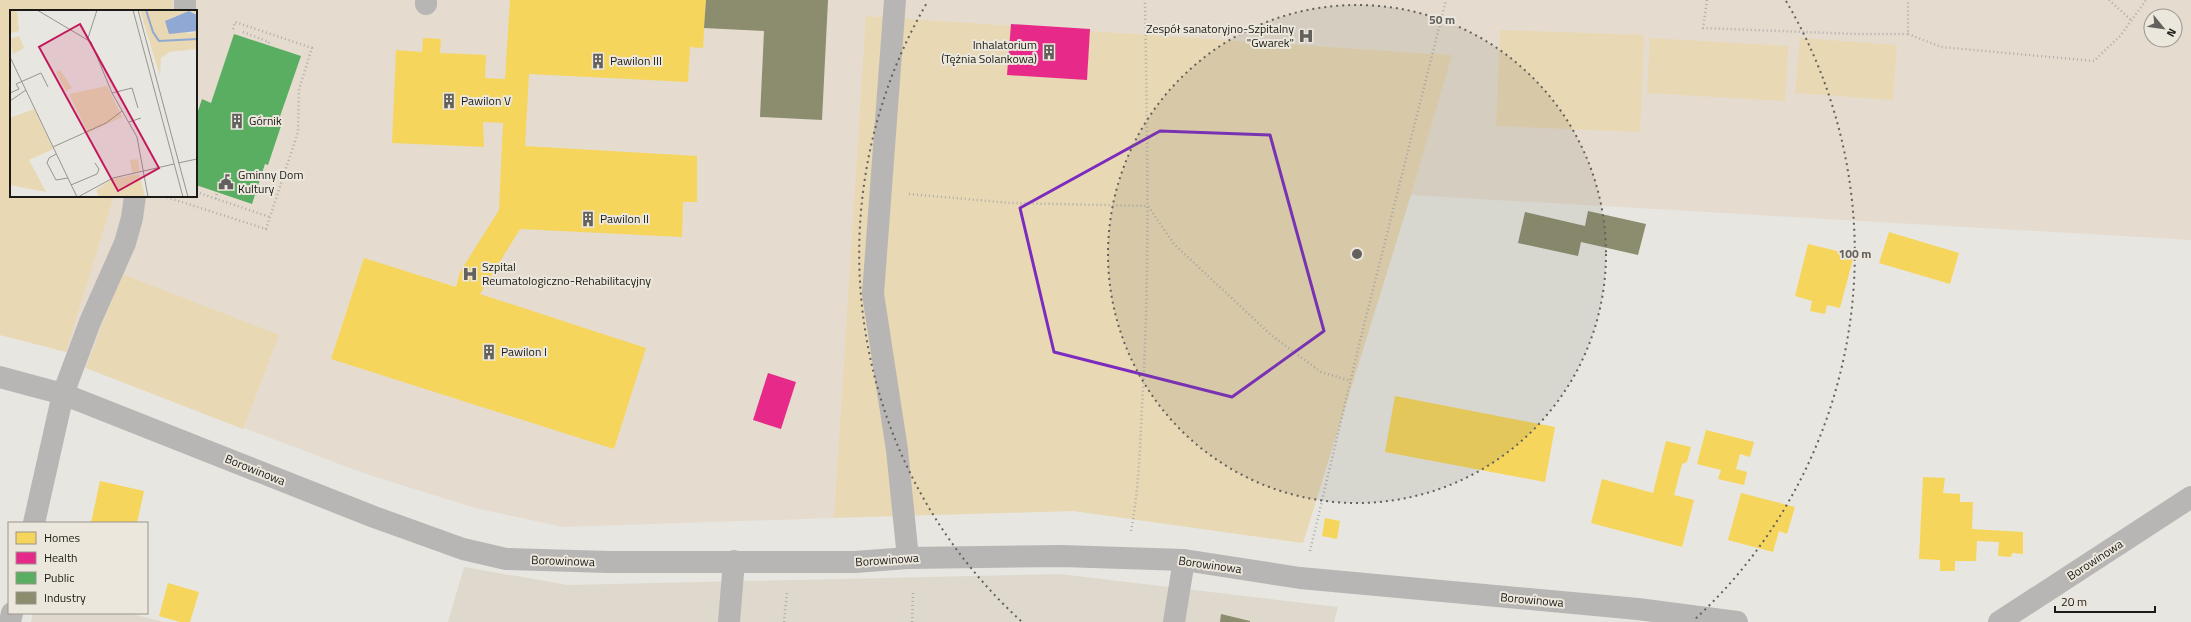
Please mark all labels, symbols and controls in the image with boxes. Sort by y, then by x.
north arrow [2143,8,2183,48]
inset map [10,10,197,197]
text: 50 m [1429,10,1455,29]
place label: Zespół sanatoryjno-Szpitalny "Gwarek" [1146,19,1294,52]
text: N [2163,26,2181,40]
hospital icon: Zespół sanatoryjno-Szpitalny "Gwarek" [1297,27,1315,45]
place label: Inhalatorium (Tężnia Solankowa) [941,35,1037,68]
building icon: Inhalatorium (Tężnia Solankowa) [1040,43,1058,61]
place label: Pawilon III [610,51,662,70]
building icon: Pawilon III [589,52,607,70]
place label: Pawilon V [461,91,511,110]
building icon: Pawilon V [440,92,458,110]
place label: Górnik [249,111,282,130]
building icon: Górnik [228,112,246,130]
place label: Gminny Dom Kultury [238,165,303,198]
public building icon: Gminny Dom Kultury [217,173,235,191]
place label: Pawilon II [600,209,649,228]
building icon: Pawilon II [579,210,597,228]
text: 100 m [1839,244,1871,263]
centre of rings [1350,247,1364,261]
place label: Szpital Reumatologiczno-Rehabilitacyjny [482,257,651,290]
hospital icon: Szpital Reumatologiczno-Rehabilitacyjny [461,265,479,283]
place label: Pawilon I [501,342,547,361]
building icon: Pawilon I [480,343,498,361]
street label: Borowinowa [222,449,288,490]
legend [8,522,148,614]
text: Homes [44,528,80,547]
street label: Borowinowa [2063,534,2127,585]
text: Health [44,548,78,567]
street label: Borowinowa [855,548,919,571]
street label: Borowinowa [531,550,595,571]
street label: Borowinowa [1177,551,1243,578]
text: Public [44,568,74,587]
street label: Borowinowa [1500,587,1565,612]
text: Industry [44,588,86,607]
scale bar [2055,588,2155,614]
text: 20 m [2061,592,2087,611]

